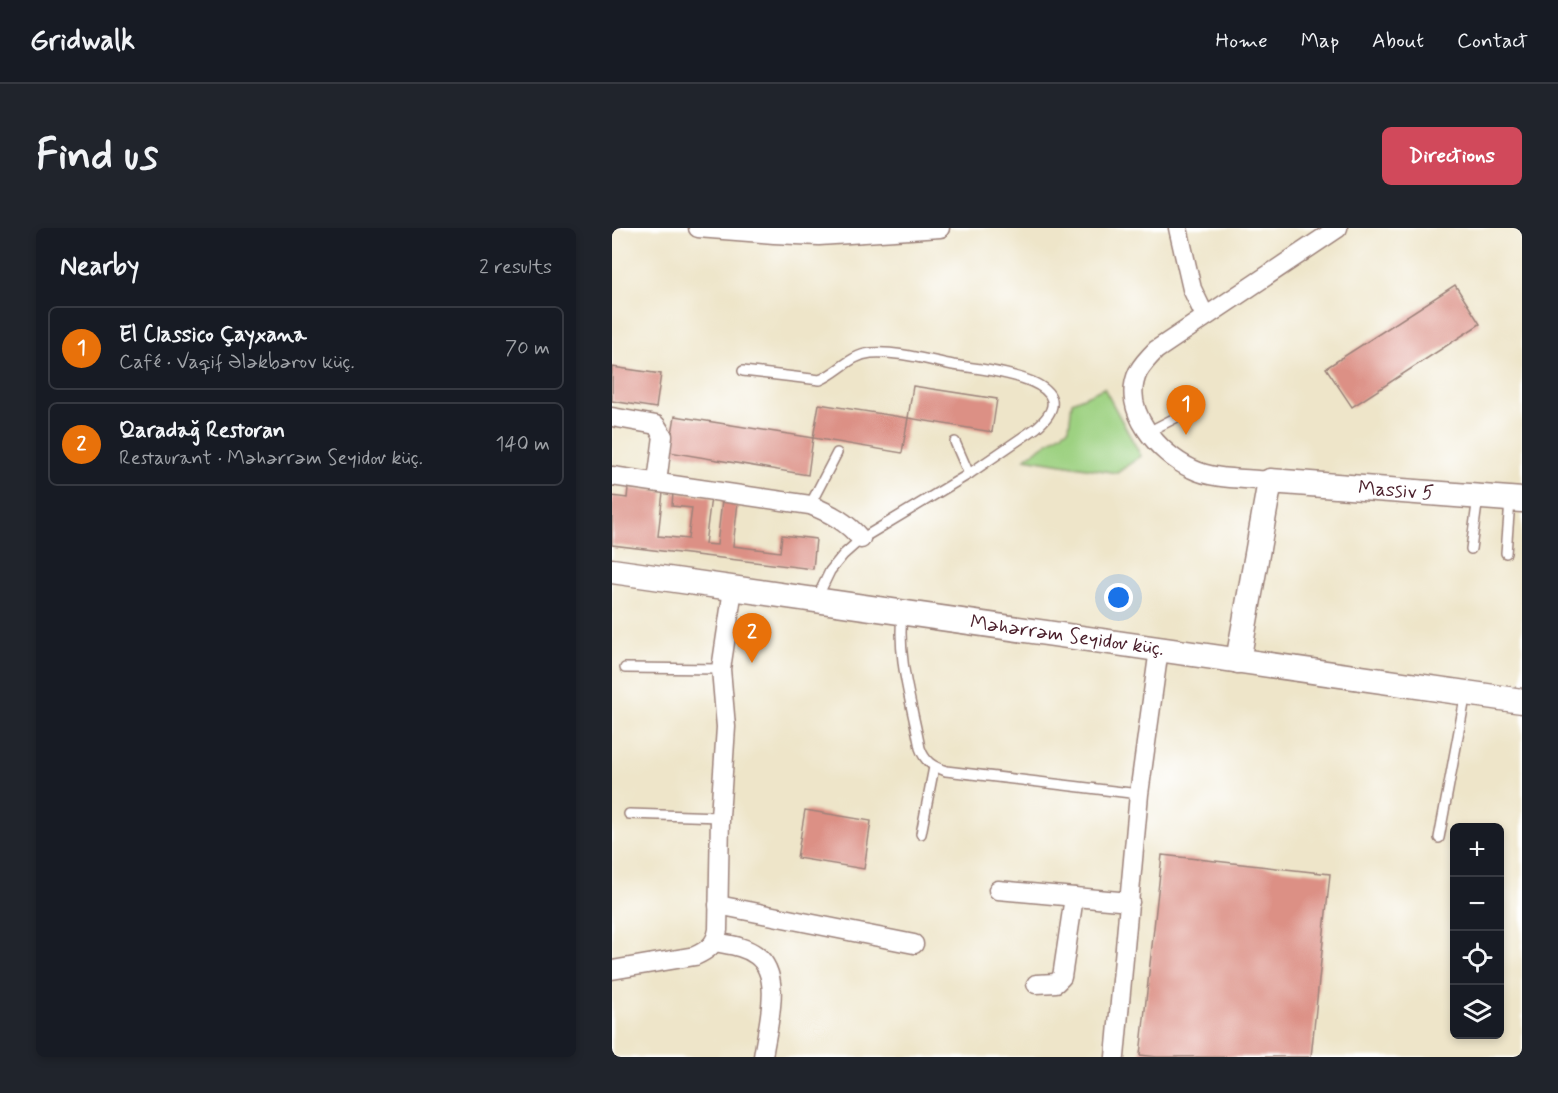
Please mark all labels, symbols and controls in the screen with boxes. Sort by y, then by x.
text: Gridwalk [30,23,135,60]
text: Home [1216,27,1268,55]
text: Map [1301,27,1339,55]
text: About [1372,27,1424,55]
text: Contact [1457,27,1528,55]
button: Directions [1382,127,1522,185]
text: Find us [36,129,158,184]
text: Nearby [60,250,139,284]
text: 2 results [479,254,552,281]
text: El Classico Çayxana [119,321,307,349]
text: 1 [77,335,86,362]
text: 70 m [505,335,550,362]
text: Café · Vaqif Ələkbərov küç. [119,349,355,376]
pin: 1 [1166,386,1206,435]
text: Qaradağ Restoran [119,417,285,445]
text: 2 [77,431,86,458]
text: 140 m [496,431,550,458]
text: Restaurant · Məhərrəm Seyidov küç. [119,445,423,472]
street label: Massiv 5 [1357,475,1435,507]
your location [1104,583,1133,612]
street label: Məhərrəm Seyidov küç. [968,609,1166,663]
pin: 2 [732,614,772,663]
map controls [1450,823,1504,1039]
button: + [1450,823,1504,877]
button: − [1450,877,1504,931]
button: locate [1450,931,1504,985]
button: layers [1450,985,1504,1039]

